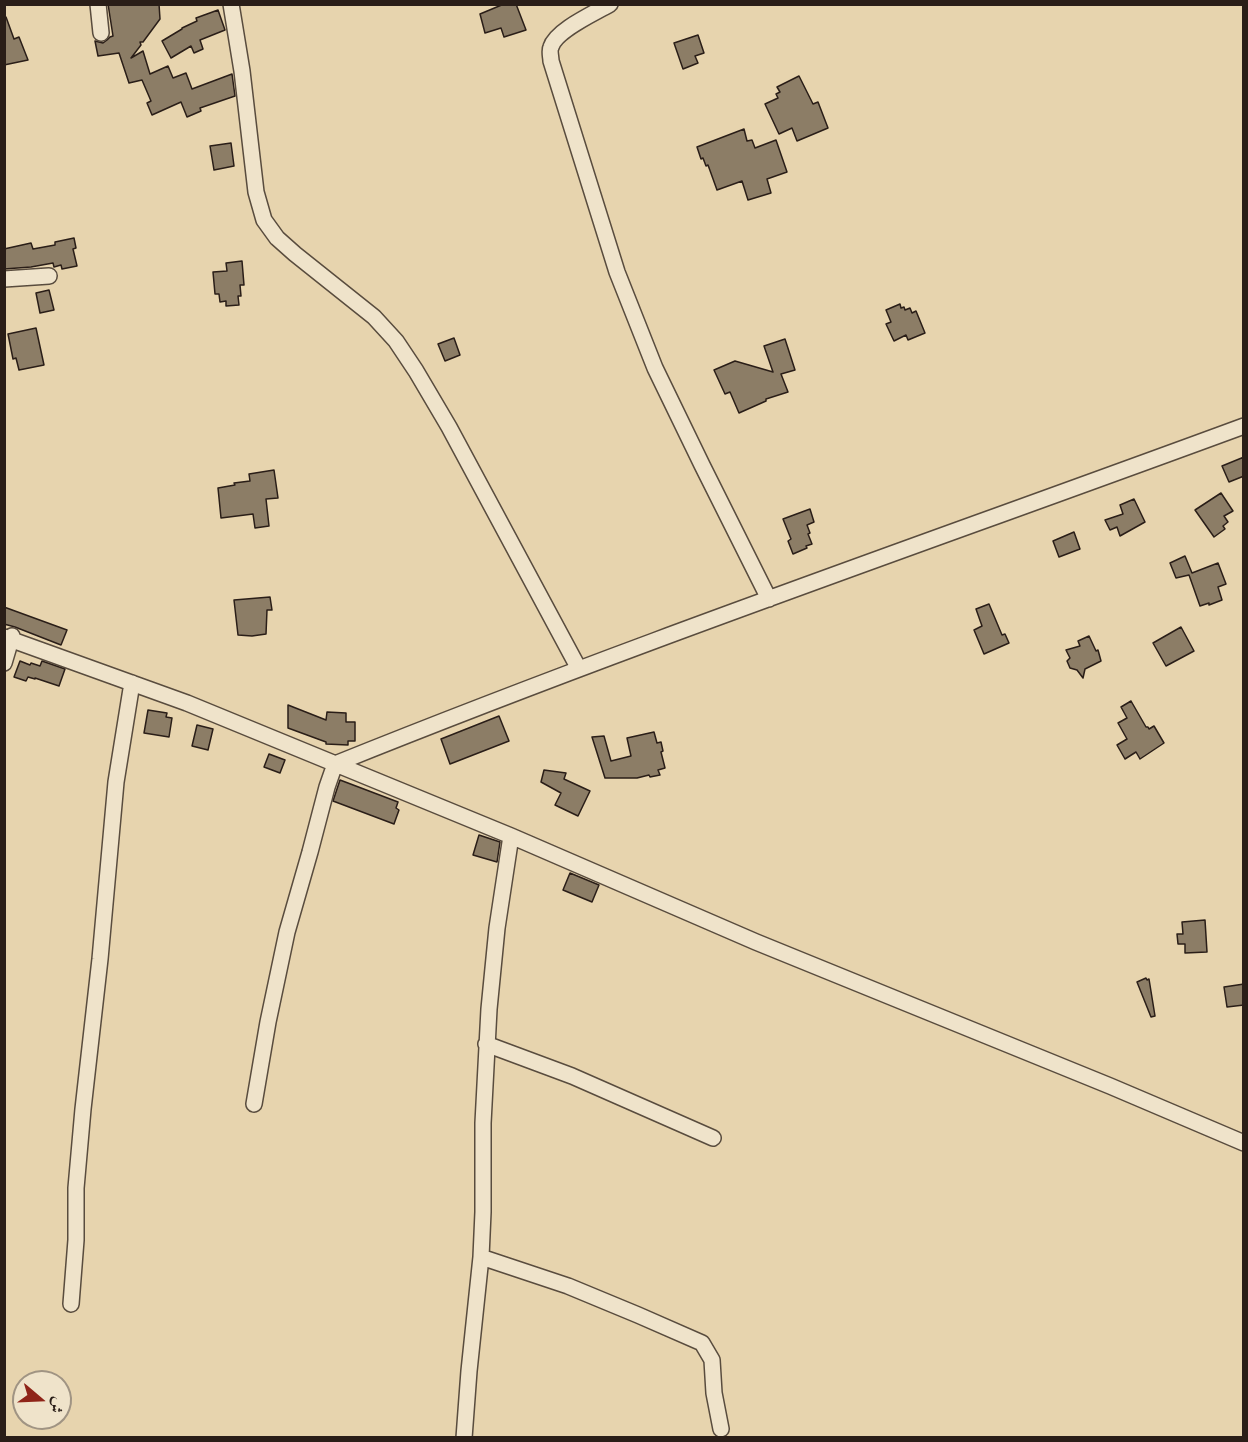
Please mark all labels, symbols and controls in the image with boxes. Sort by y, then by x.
north arrow [12,1370,72,1430]
text: ش [44,1394,70,1416]

